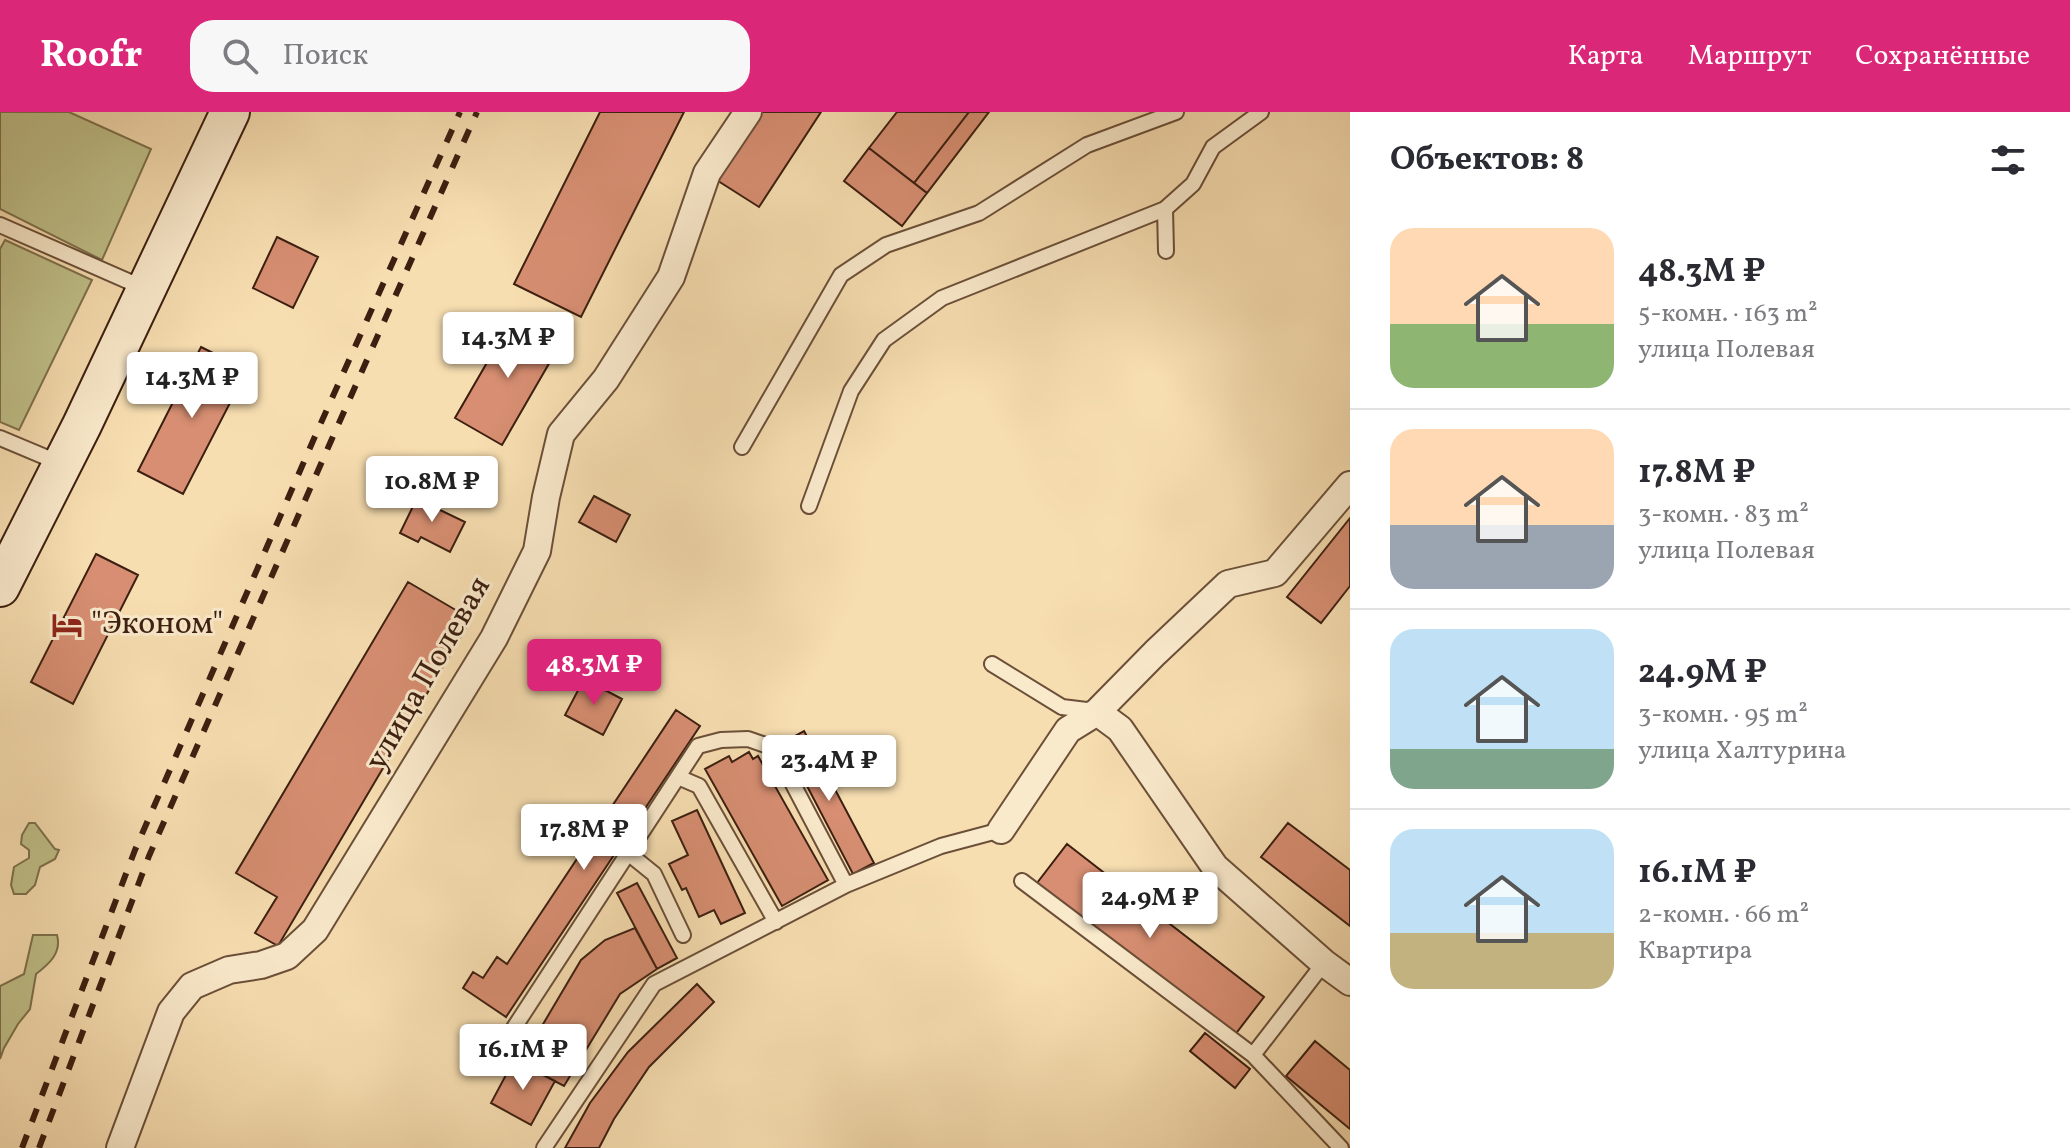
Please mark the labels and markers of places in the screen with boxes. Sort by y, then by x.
pin: 14.3M ₽ [434,312,582,380]
pin: 14.3M ₽ [118,352,266,420]
pin: 10.8M ₽ [358,456,506,524]
place label: "Эконом" [91,603,223,647]
hotel icon: "Эконом" [50,608,84,642]
pin: 48.3M ₽ [520,639,668,707]
pin: 23.4M ₽ [755,735,903,803]
pin: 17.8M ₽ [510,804,658,872]
pin: 24.9M ₽ [1076,872,1224,940]
pin: 16.1M ₽ [449,1024,597,1092]

